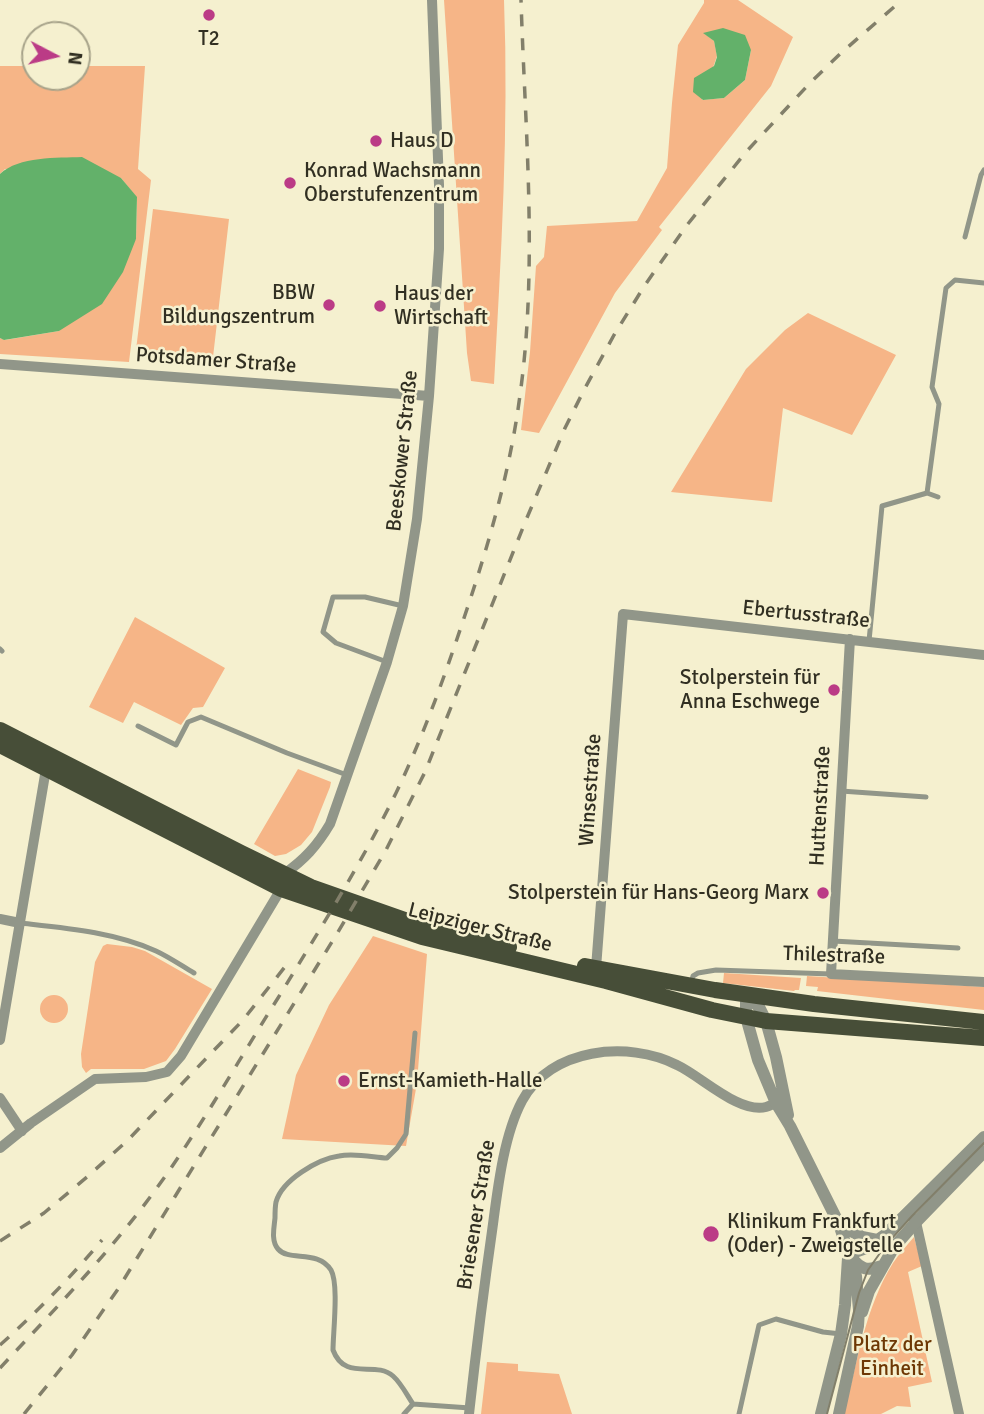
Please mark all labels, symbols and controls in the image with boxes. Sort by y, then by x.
marker: T2 [201,7,217,23]
north arrow [21,21,91,91]
place label: T2 [198,26,220,52]
text: N [62,50,88,66]
place label: Haus D [390,128,454,154]
marker: Haus D [368,133,384,149]
place label: Konrad Wachsmann Oberstufenzentrum [304,158,481,208]
marker: Konrad Wachsmann Oberstufenzentrum [282,175,298,191]
place label: BBW Bildungszentrum [162,280,315,330]
place label: Haus der Wirtschaft [394,281,488,331]
marker: BBW Bildungszentrum [321,297,337,313]
marker: Haus der Wirtschaft [372,298,388,314]
street label: Potsdamer Straße [135,343,297,379]
street label: Beeskower Straße [382,369,424,533]
street label: Ebertusstraße [741,596,871,634]
place label: Stolperstein für Anna Eschwege [680,665,820,715]
marker: Stolperstein für Anna Eschwege [826,682,842,698]
street label: Winsestraße [574,733,608,847]
street label: Huttenstraße [805,745,837,867]
place label: Stolperstein für Hans-Georg Marx [508,880,809,906]
marker: Stolperstein für Hans-Georg Marx [815,885,831,901]
street label: Leipziger Straße [405,898,555,958]
street label: Thilestraße [782,942,886,970]
place label: Ernst-Kamieth-Halle [358,1068,542,1094]
marker: Ernst-Kamieth-Halle [336,1073,352,1089]
street label: Briesener Straße [453,1138,501,1292]
place label: Klinikum Frankfurt (Oder) - Zweigstelle [727,1209,903,1259]
marker: Klinikum Frankfurt (Oder) - Zweigstelle [701,1224,721,1244]
park label: Platz der Einheit [852,1332,932,1382]

